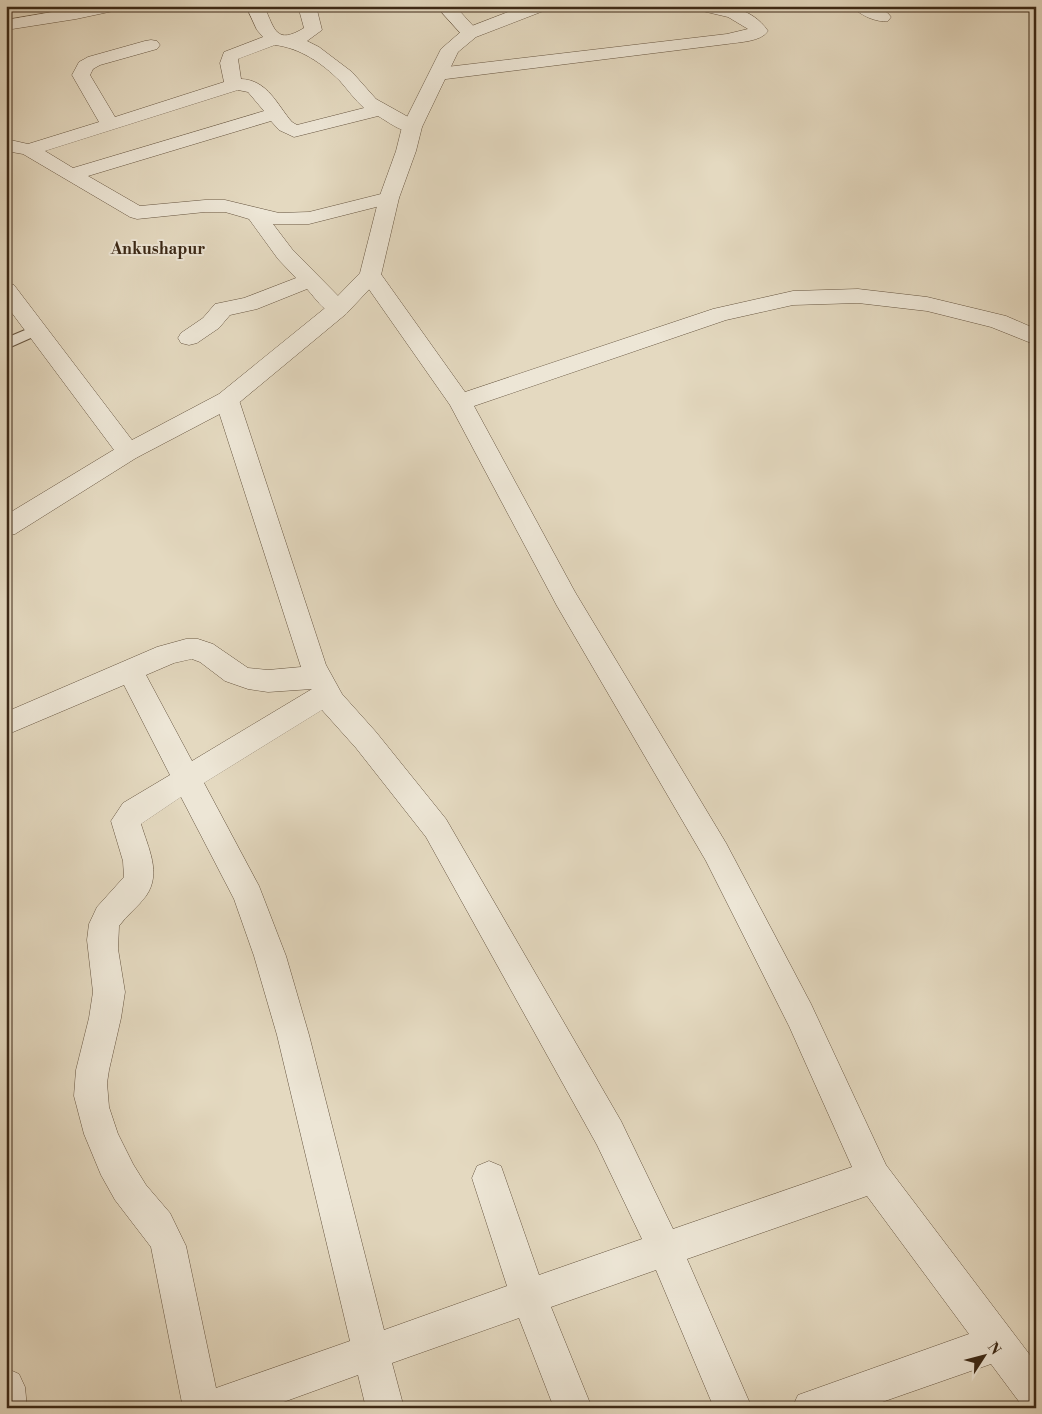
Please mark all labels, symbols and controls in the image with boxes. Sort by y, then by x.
district label: Ankushapur [110,239,205,259]
north arrow [960,1332,1010,1382]
text: N [983,1339,1004,1359]

